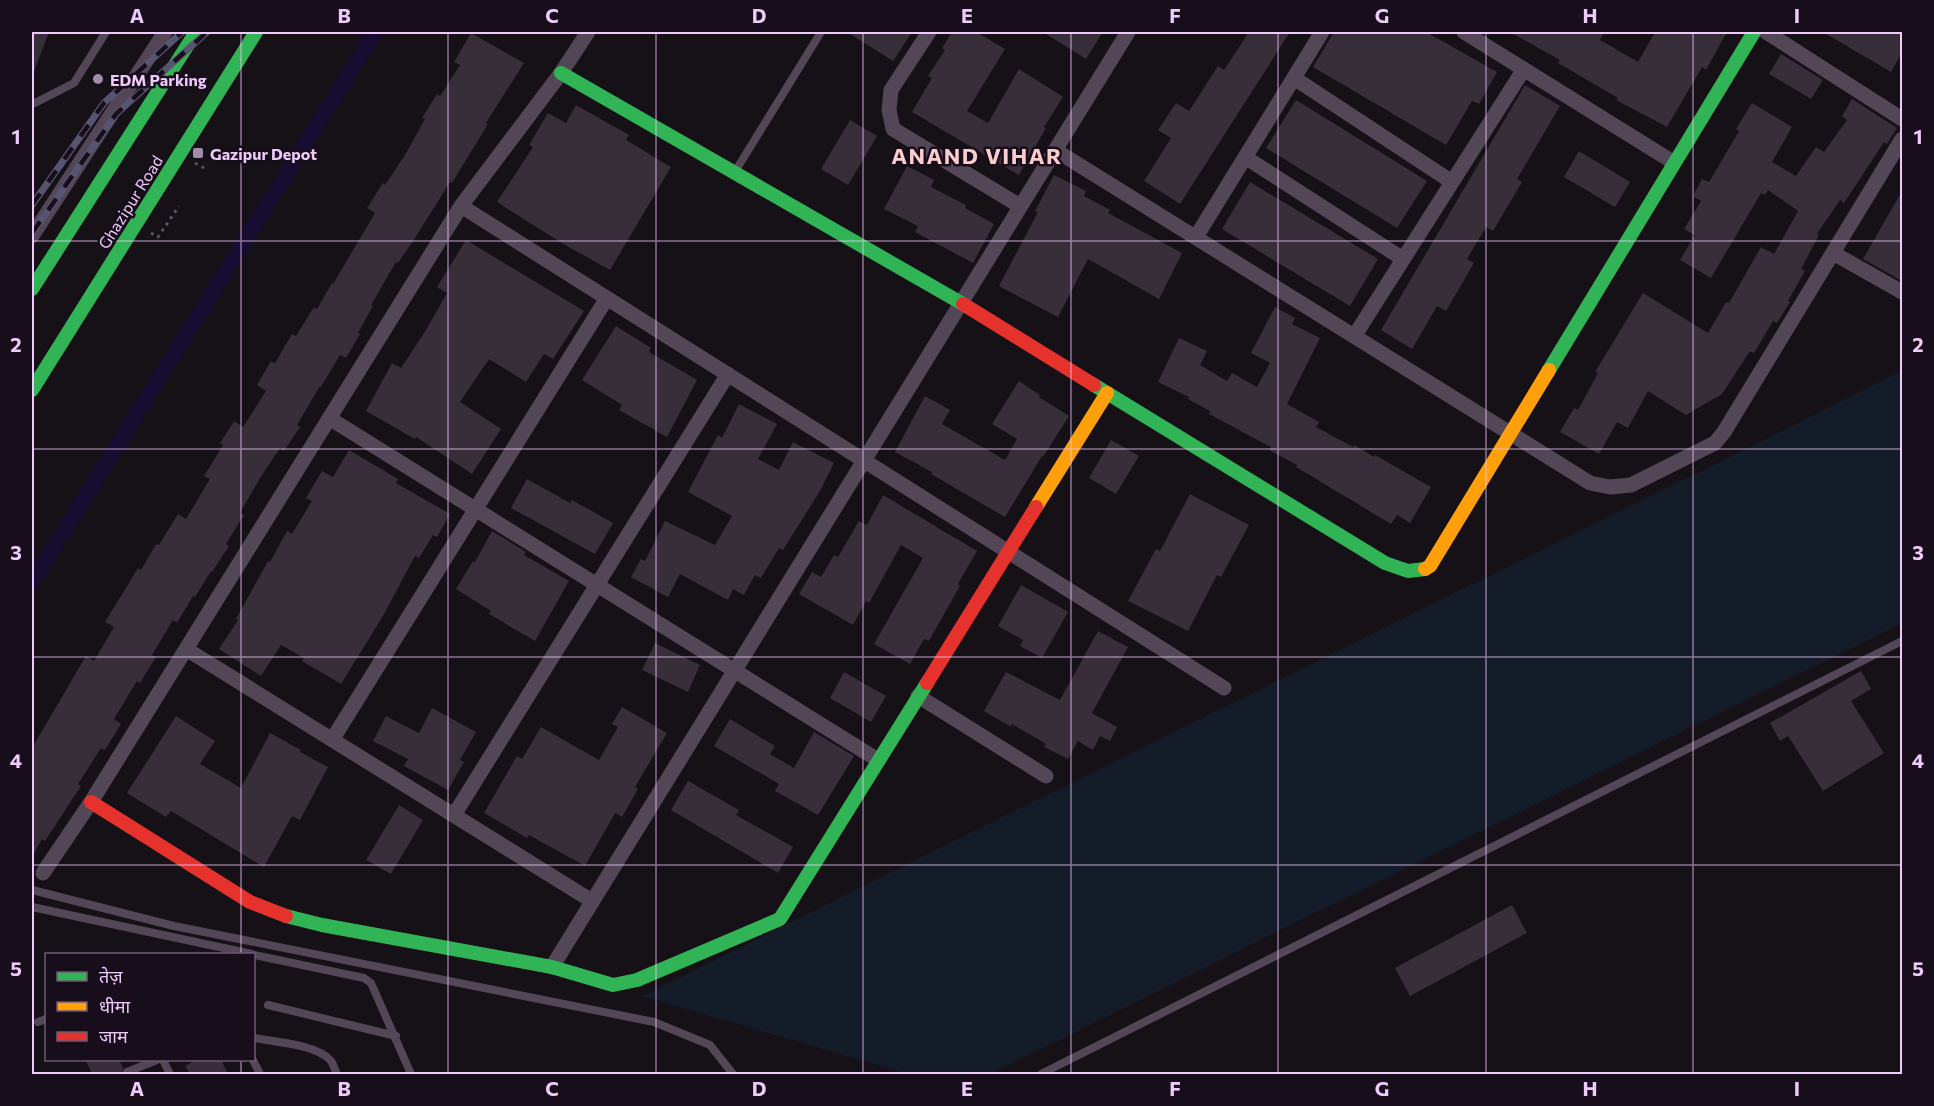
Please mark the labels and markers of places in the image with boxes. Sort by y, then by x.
place label: EDM Parking [110,70,207,89]
marker: EDM Parking [91,72,105,86]
place label: Gazipur Depot [210,144,317,163]
marker: Gazipur Depot [191,146,205,160]

